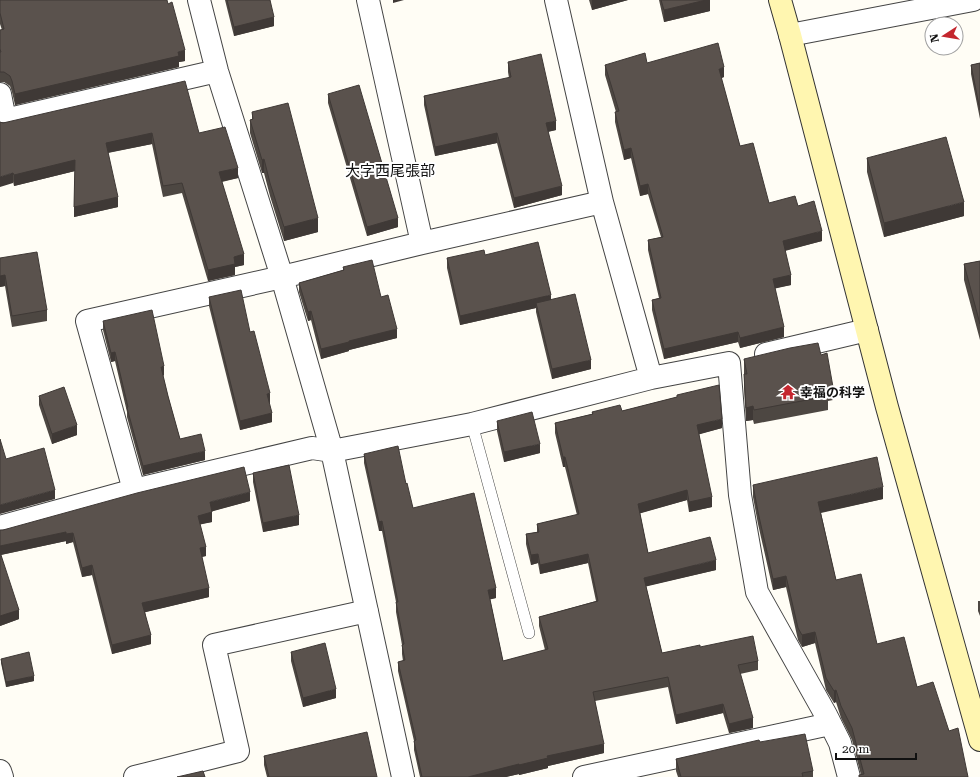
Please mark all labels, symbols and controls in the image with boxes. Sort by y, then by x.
north arrow [924,16,964,56]
text: N [927,32,942,43]
district label: 大字西尾張部 [345,162,435,180]
temple icon: 幸福の科学 [779,383,797,401]
place label: 幸福の科学 [800,385,865,400]
scale bar [836,735,916,761]
text: 20 m [842,742,869,756]

